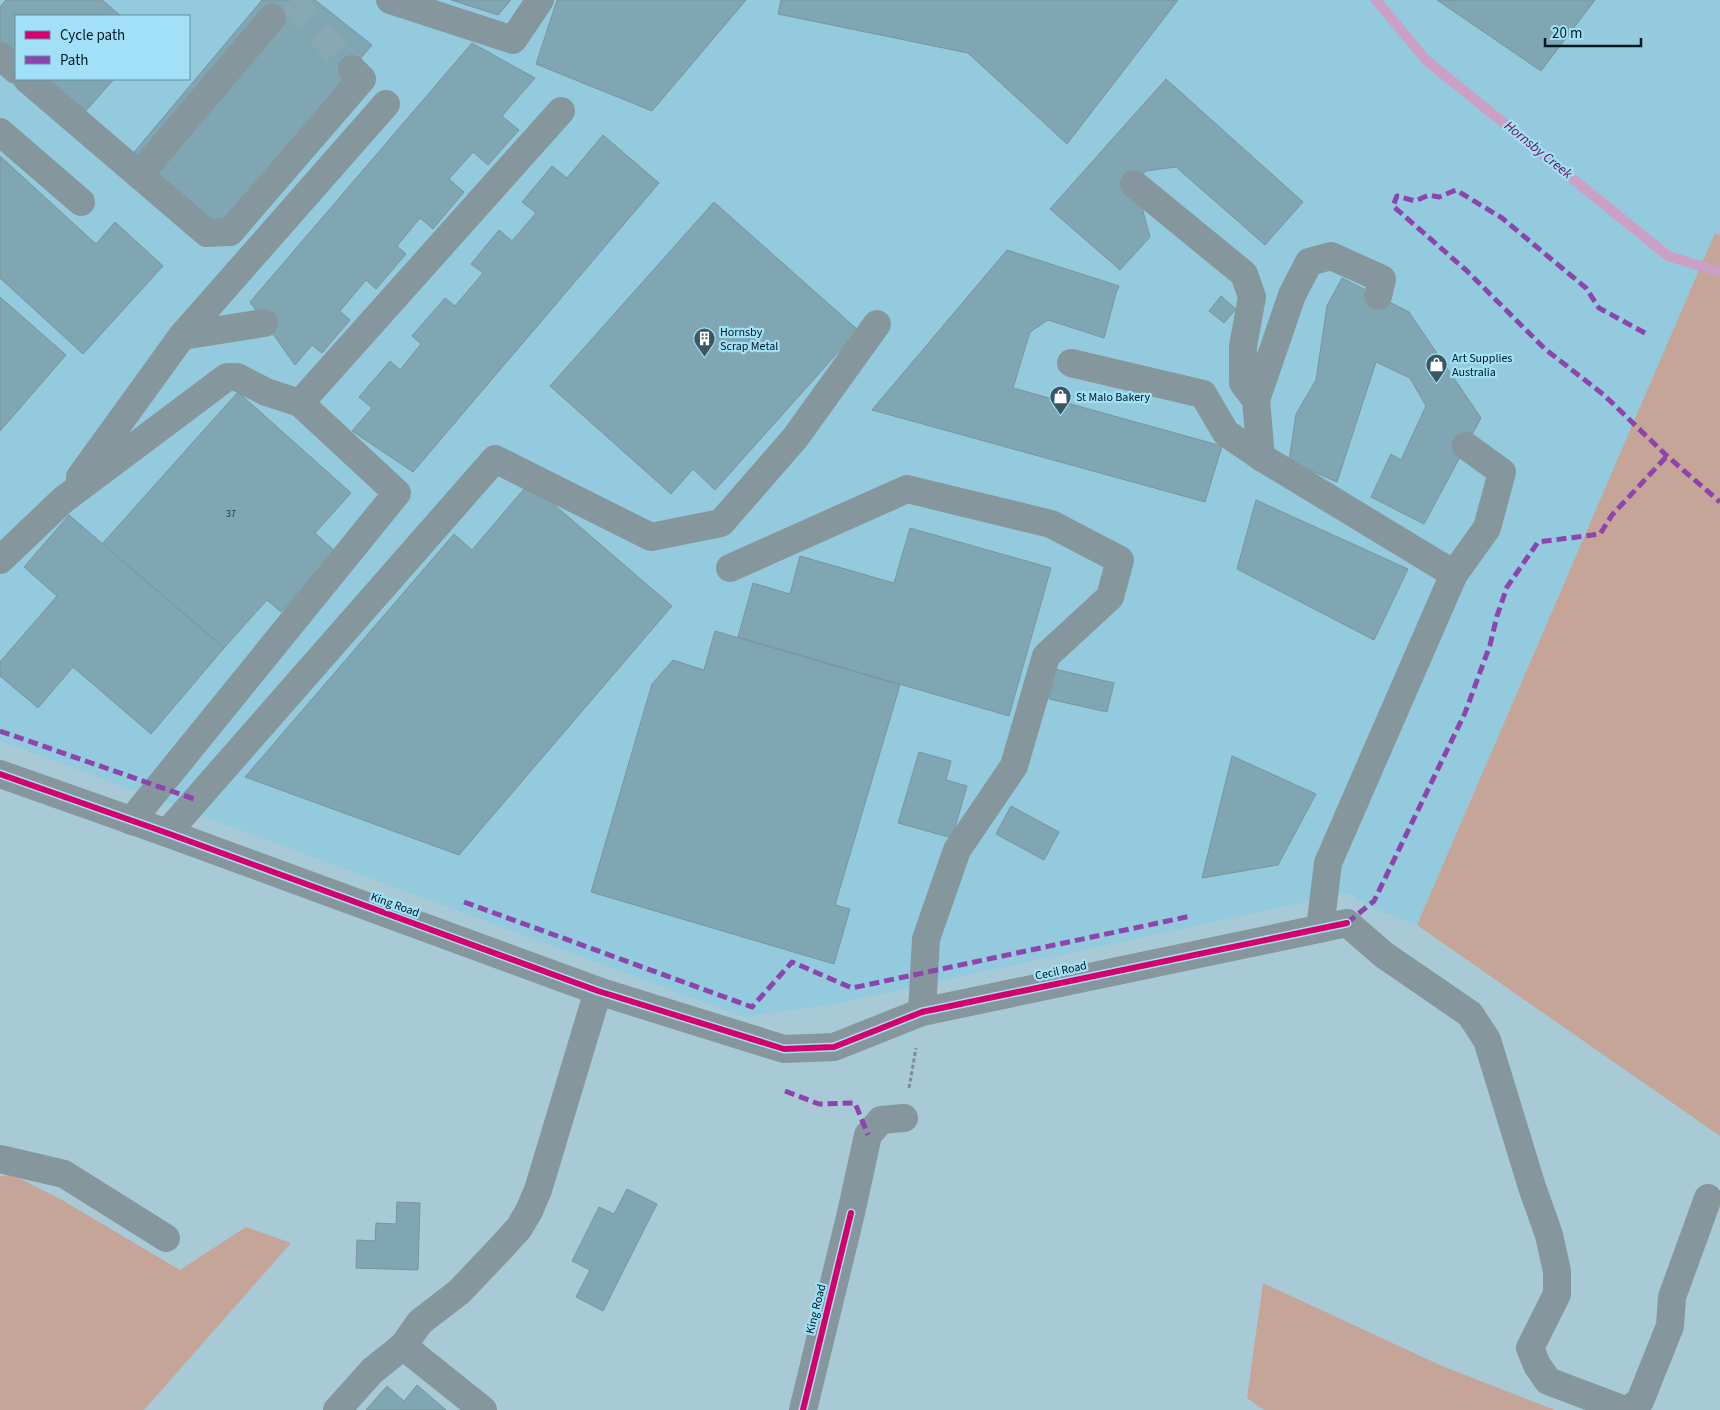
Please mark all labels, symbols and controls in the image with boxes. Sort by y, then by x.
legend [15,15,190,80]
scale bar [1545,15,1641,47]
text: 20 m [1552,23,1582,44]
text: Cycle path [60,25,125,46]
text: Path [60,50,88,71]
water label: Hornsby Creek [1500,116,1577,184]
place label: Hornsby Scrap Metal [720,324,778,355]
building icon: Hornsby Scrap Metal [692,327,716,358]
place label: Art Supplies Australia [1452,350,1512,381]
shop icon: Art Supplies Australia [1424,353,1448,384]
shop icon: St Malo Bakery [1048,385,1072,416]
place label: St Malo Bakery [1076,389,1151,406]
house number: 37 [226,507,236,521]
street label: King Road [368,888,422,922]
street label: Cecil Road [1034,957,1088,985]
street label: King Road [802,1282,830,1336]

